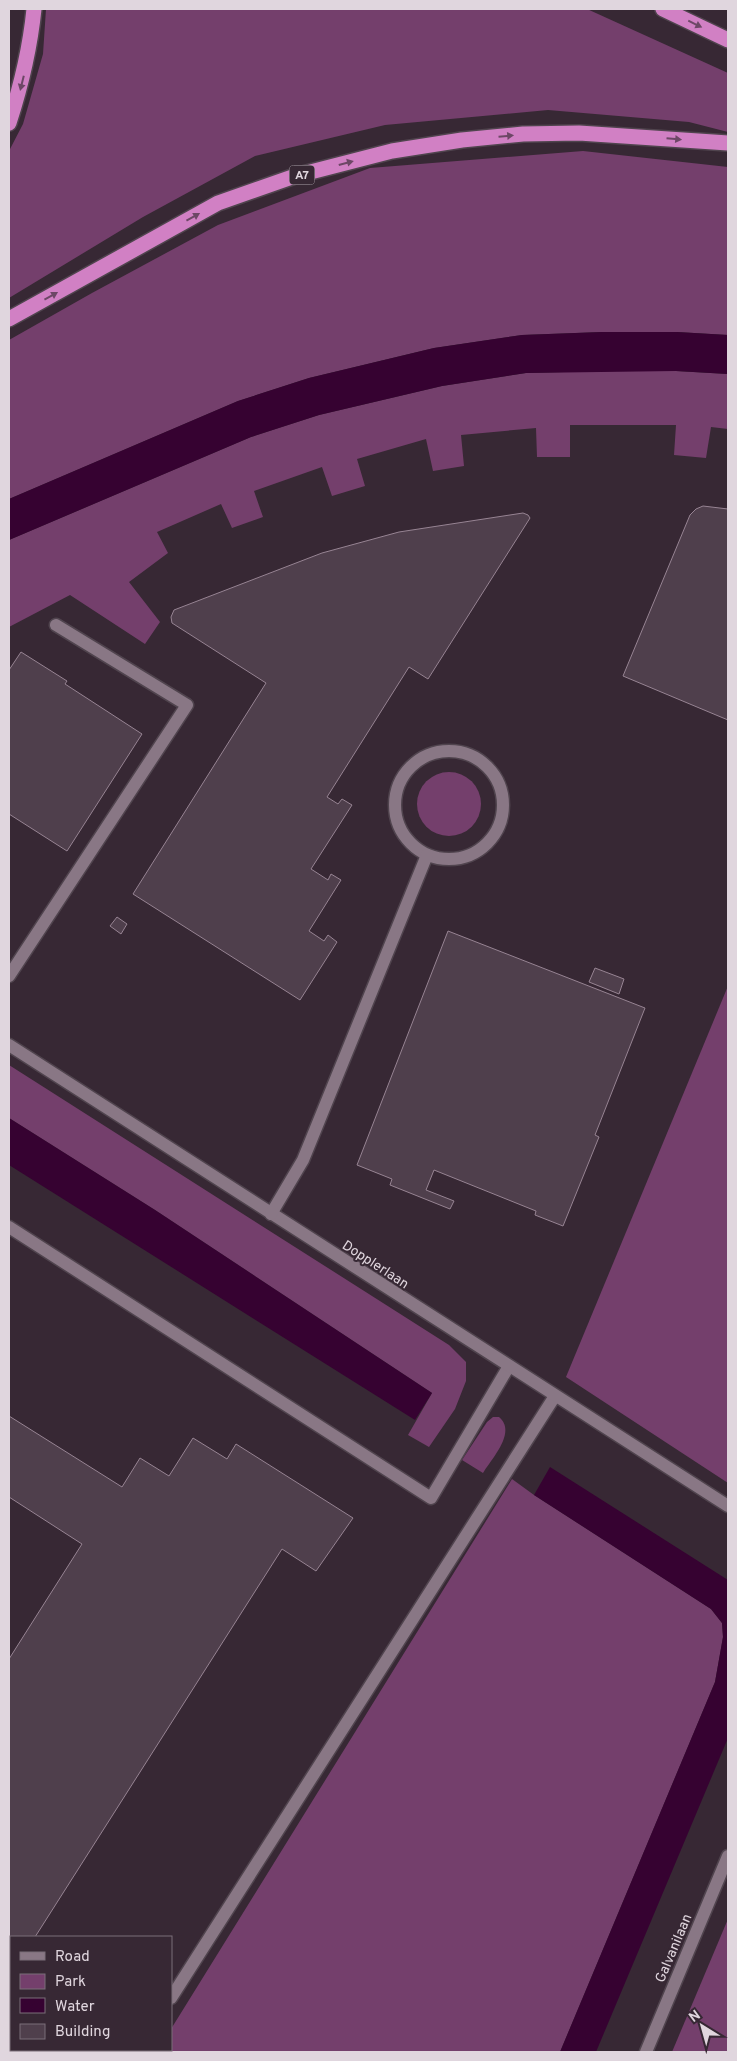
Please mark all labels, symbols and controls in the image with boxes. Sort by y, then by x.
one-way arrow [688,20,703,29]
one-way arrow [18,75,26,90]
one-way arrow [498,132,514,140]
one-way arrow [666,135,682,143]
one-way arrow [339,159,354,167]
road number: A7 [290,166,314,184]
one-way arrow [187,212,200,221]
one-way arrow [45,291,58,300]
street label: Dopplerlaan [339,1237,412,1293]
street label: Galvanilaan [652,1912,696,1986]
legend [10,1936,172,2051]
text: Road [55,1948,90,1967]
text: Park [55,1973,86,1992]
text: Water [55,1998,95,2017]
north arrow [677,2001,727,2051]
text: N [686,2007,704,2027]
text: Building [55,2023,110,2042]

